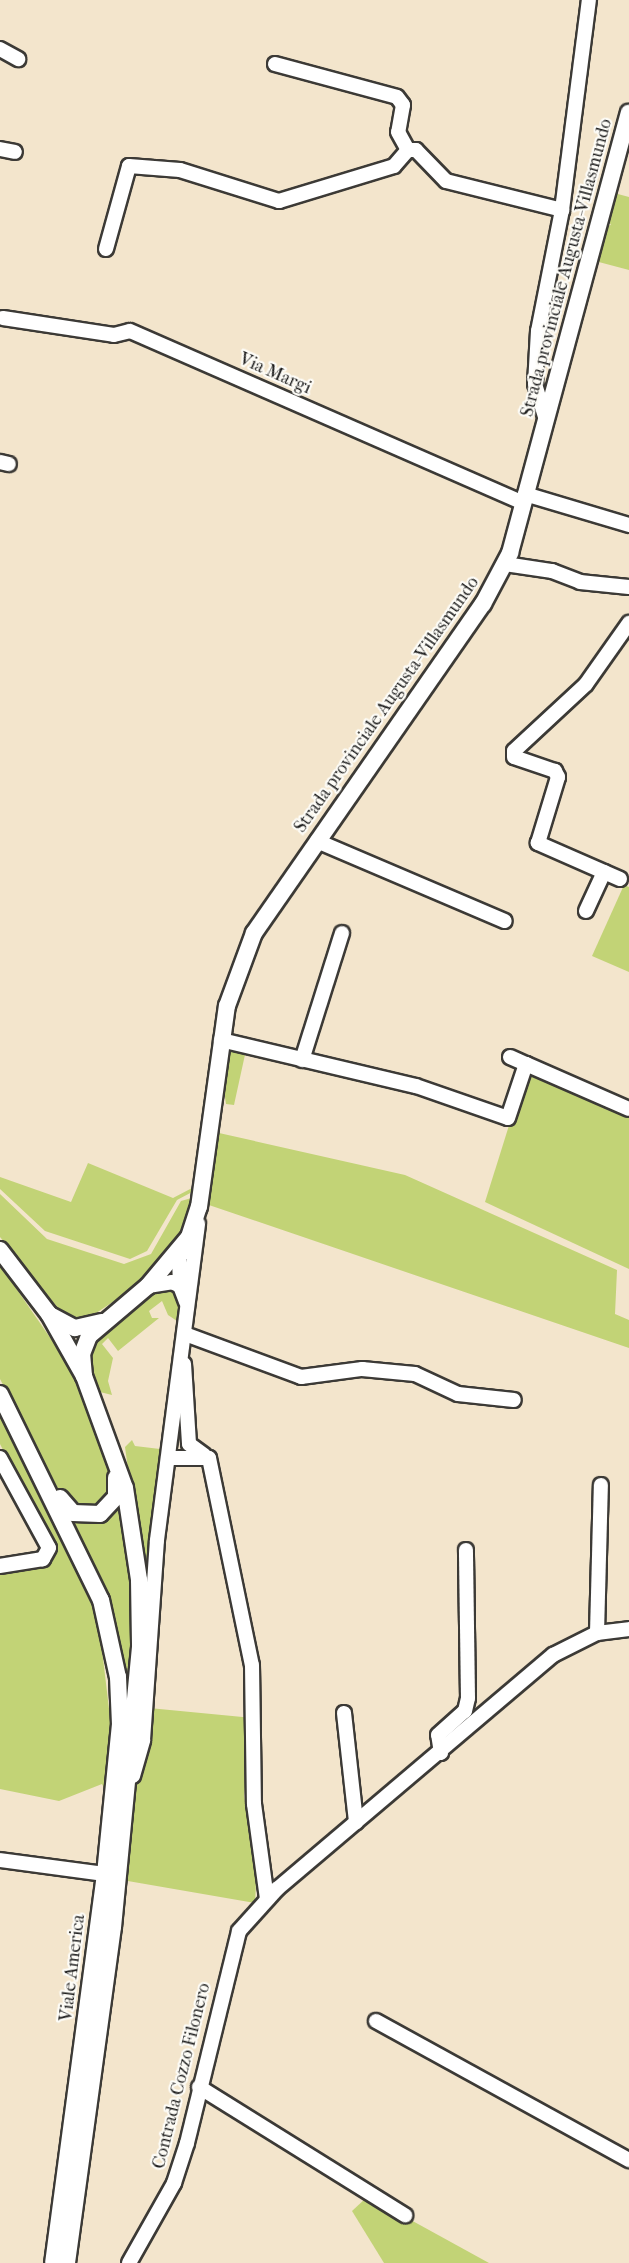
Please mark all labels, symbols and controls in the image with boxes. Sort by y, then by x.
street label: Strada provinciale Augusta-Villasmundo [517,117,617,419]
street label: Via Margi [236,349,314,399]
street label: Strada provinciale Augusta-Villasmundo [290,573,484,837]
street label: Viale America [56,1913,90,2023]
street label: Contrada Cozzo Filonero [148,1981,216,2171]

